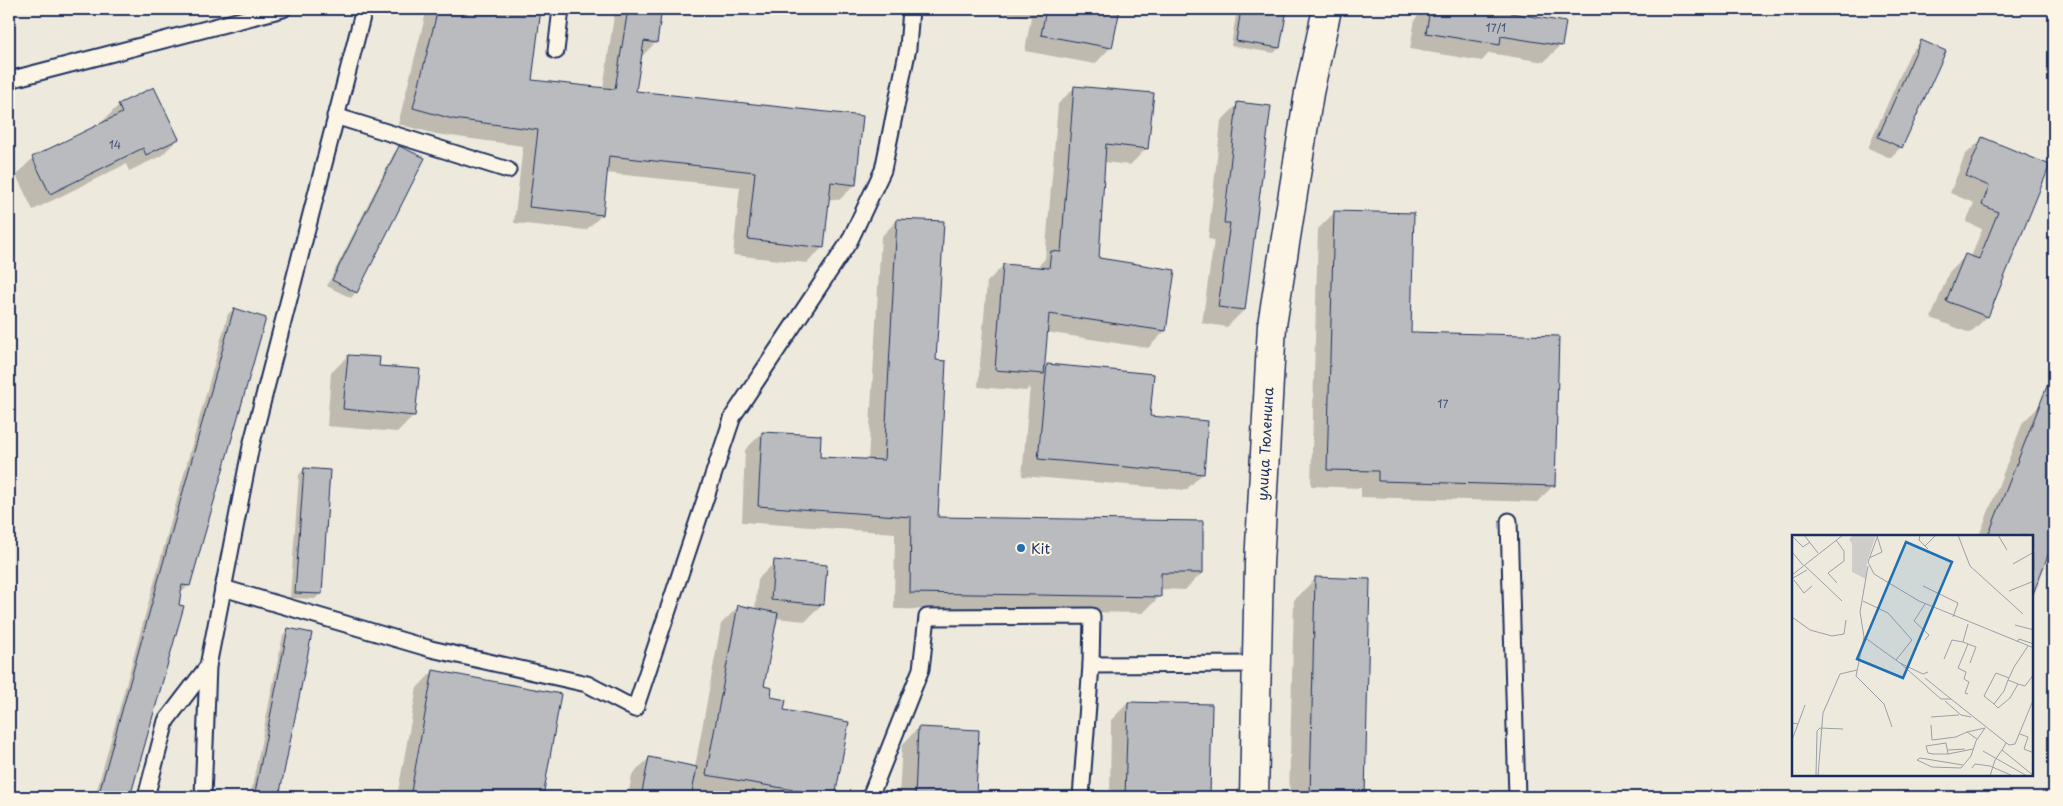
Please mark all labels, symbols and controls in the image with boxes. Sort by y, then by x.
house number: 17/1 [1486,19,1506,36]
house number: 14 [109,136,121,153]
street label: улица Тюленина [1252,386,1278,501]
house number: 17 [1438,395,1449,412]
inset map [1792,535,2033,776]
place label: Kit [1031,538,1051,559]
marker: Kit [1015,542,1027,554]

